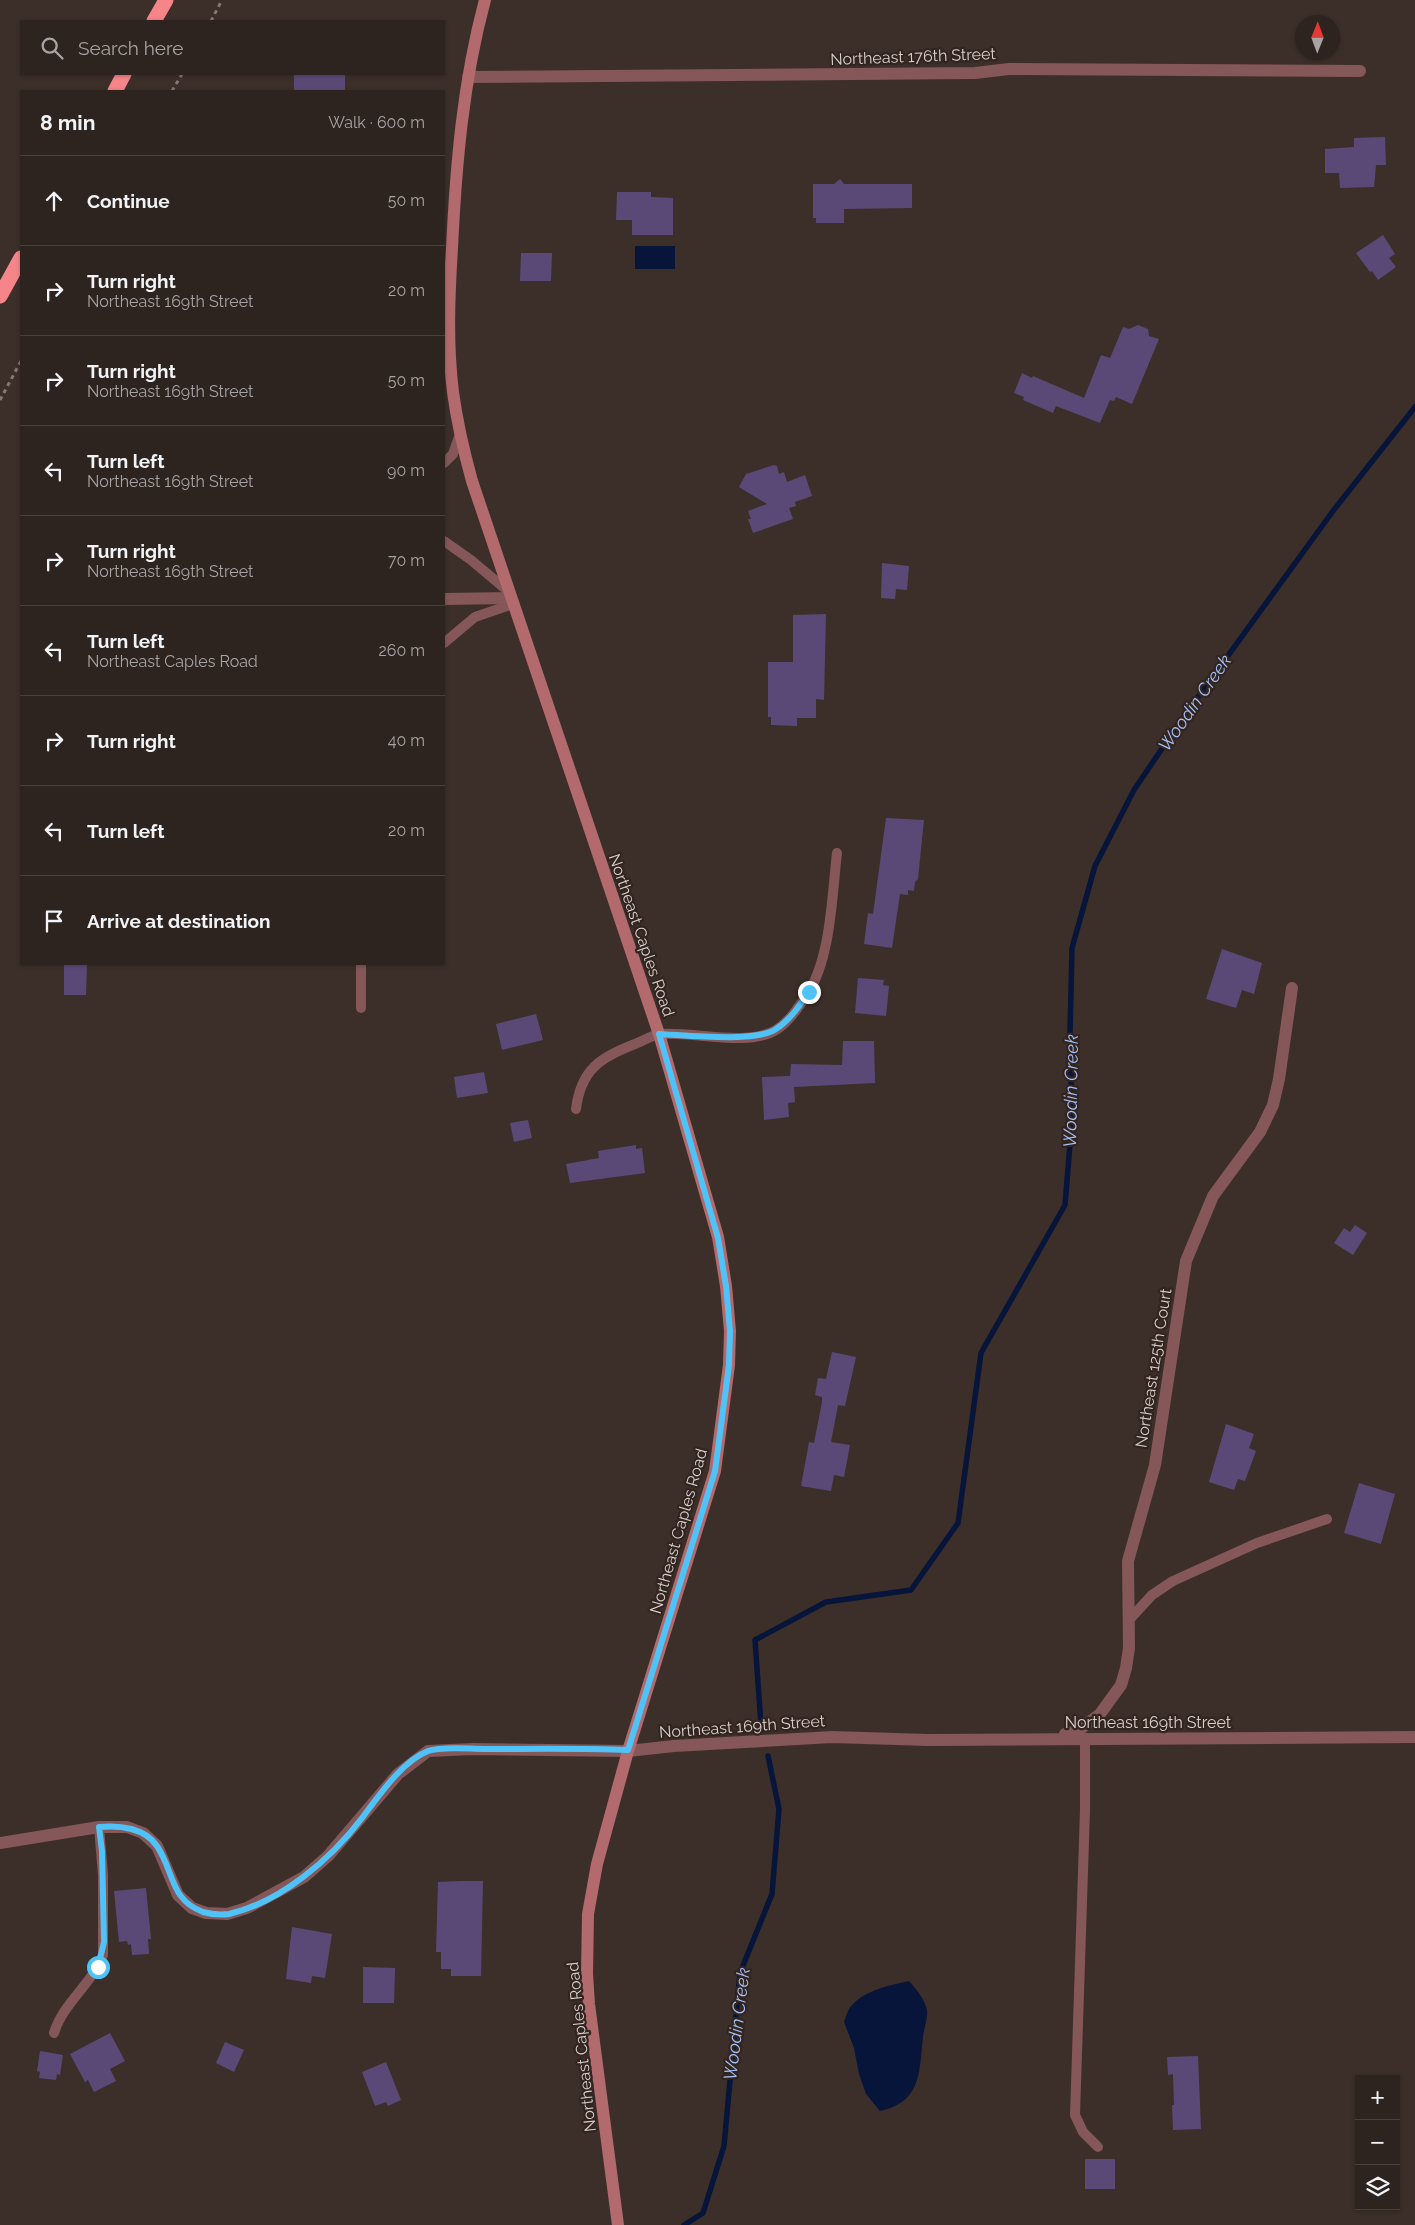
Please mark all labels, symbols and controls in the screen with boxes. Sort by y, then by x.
north arrow [1295,15,1340,60]
search box [20,20,445,75]
icon: search [38,34,66,62]
text: Search here [78,37,184,59]
street label: Northeast 176th Street [830,44,997,69]
text: 8 min [40,110,95,135]
text: Walk · 600 m [328,113,425,132]
icon: ahead [40,187,68,215]
text: Continue [87,190,170,212]
text: 50 m [388,191,425,210]
text: Turn right [87,270,176,292]
icon: right [40,277,68,305]
text: 20 m [388,281,425,300]
text: Northeast 169th Street [87,292,253,311]
text: Turn right [87,360,176,382]
icon: right [40,367,68,395]
text: 50 m [388,371,425,390]
text: Northeast 169th Street [87,382,253,401]
text: Turn left [87,450,164,472]
icon: left [40,457,68,485]
text: 90 m [387,461,425,480]
text: Northeast 169th Street [87,472,253,491]
text: Turn right [87,540,176,562]
icon: right [40,547,68,575]
text: 70 m [388,551,425,570]
text: Northeast 169th Street [87,562,253,581]
text: Turn left [87,630,164,652]
icon: left [40,637,68,665]
text: 260 m [378,641,425,660]
water label: Woodin Creek [1154,650,1236,755]
text: Northeast Caples Road [87,652,258,671]
icon: right [40,727,68,755]
text: Turn right [87,730,176,752]
text: 40 m [388,731,425,750]
icon: left [40,817,68,845]
text: Turn left [87,820,164,842]
text: 20 m [388,821,425,840]
street label: Northeast Caples Road [605,851,678,1019]
icon: arrive [40,907,68,935]
text: Arrive at destination [87,910,271,932]
route end [798,981,821,1004]
water label: Woodin Creek [1059,1034,1082,1148]
street label: Northeast 125th Court [1132,1286,1176,1449]
street label: Northeast Caples Road [646,1446,711,1616]
street label: Northeast 169th Street [658,1711,826,1742]
street label: Northeast 169th Street [1065,1713,1232,1732]
route start [87,1956,110,1979]
street label: Northeast Caples Road [563,1961,600,2133]
water label: Woodin Creek [719,1966,754,2081]
map controls [1355,2075,1400,2210]
button: + [1355,2075,1400,2120]
button: − [1355,2120,1400,2165]
button: layers [1355,2165,1400,2210]

